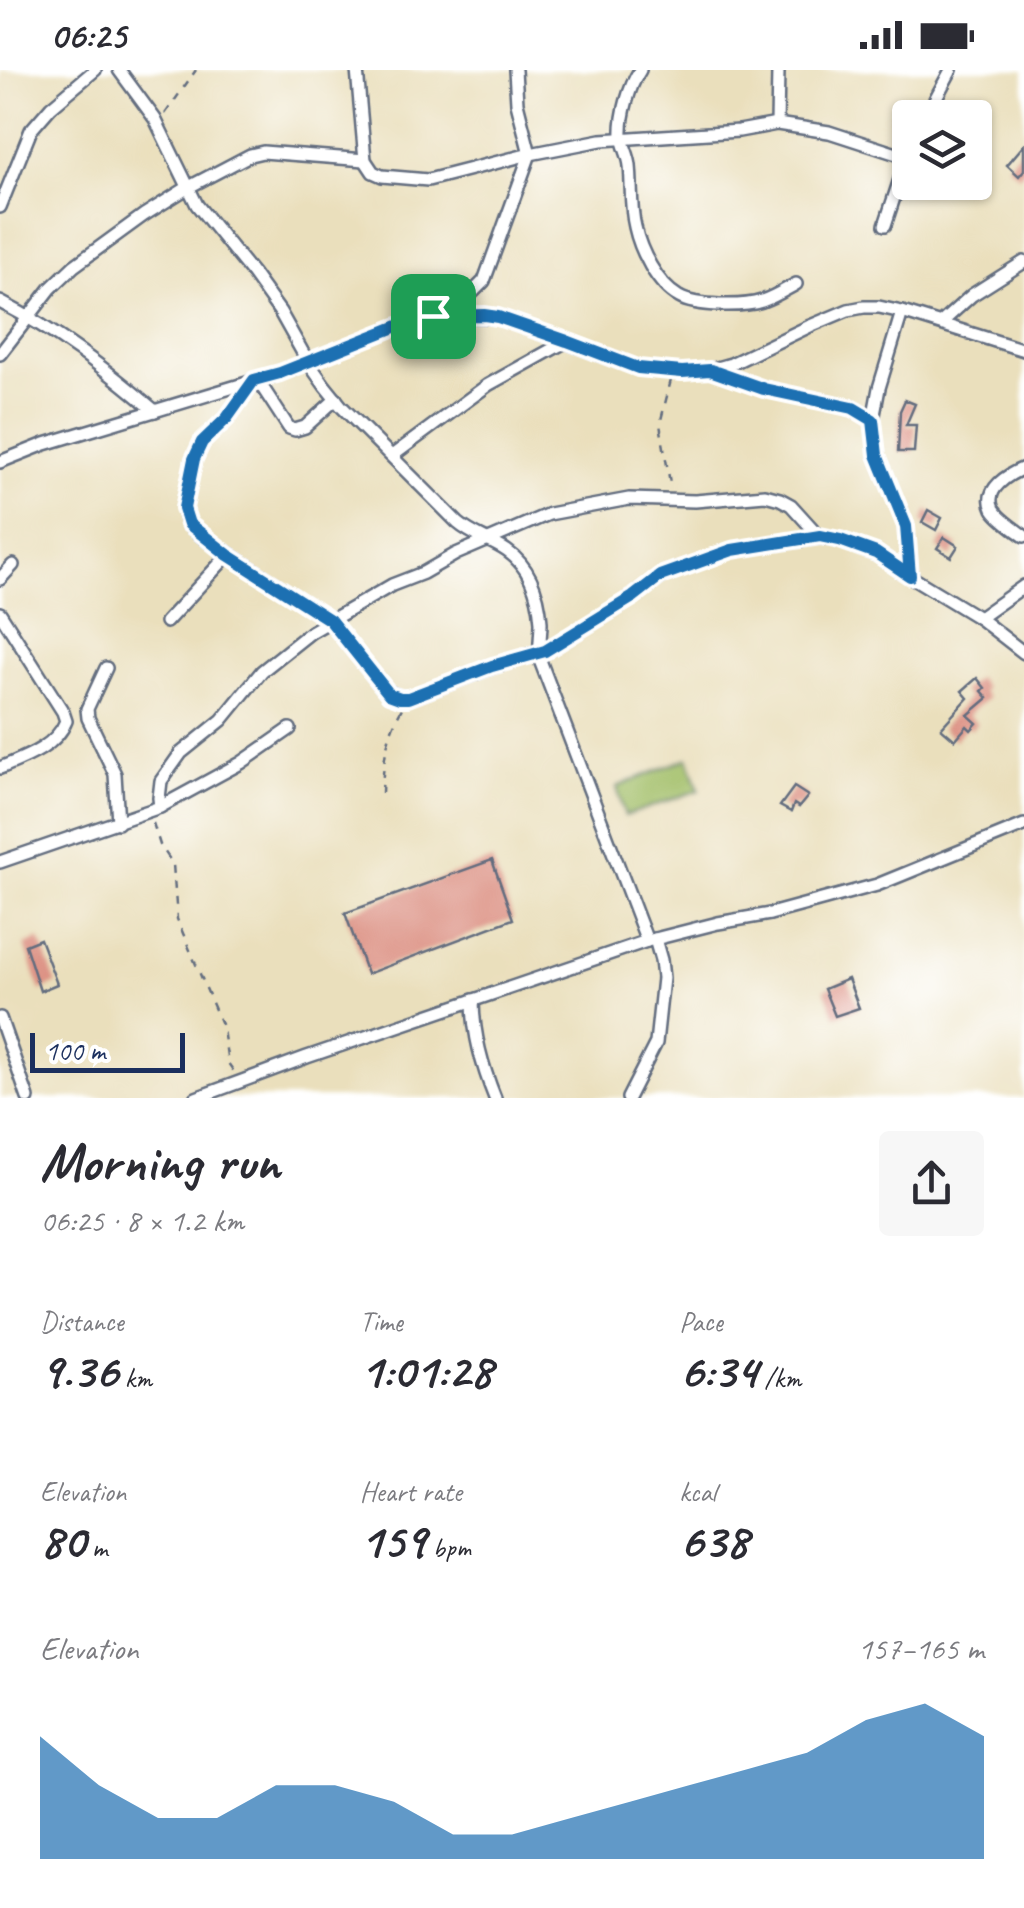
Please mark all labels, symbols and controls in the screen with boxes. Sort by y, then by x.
text: 06:25 [50,12,126,59]
map controls [892,100,992,200]
button: layers [892,100,992,200]
pin [391,274,476,359]
icon: arrive [406,289,461,344]
scale bar [30,1028,185,1073]
text: 100 m [45,1033,105,1068]
text: Morning run [40,1127,280,1197]
button: share [879,1131,984,1236]
text: 06:25 · 8 × 1.2 km [40,1200,244,1241]
text: Distance [40,1304,124,1339]
text: Time [360,1304,403,1339]
text: Pace [679,1304,722,1339]
text: 9.36 [40,1339,118,1402]
text: 1:01:28 [360,1339,492,1402]
text: 6:34 [679,1339,758,1402]
text: km [118,1360,152,1395]
text: /km [758,1360,801,1395]
text: Elevation [40,1474,126,1509]
text: Heart rate [360,1474,462,1509]
text: kcal [679,1474,716,1509]
text: 80 [40,1509,85,1572]
text: 159 [360,1509,426,1572]
text: 638 [679,1509,748,1572]
text: m [85,1530,107,1565]
text: bpm [426,1530,471,1565]
text: Elevation [40,1628,138,1669]
text: 157–165 m [858,1628,984,1669]

